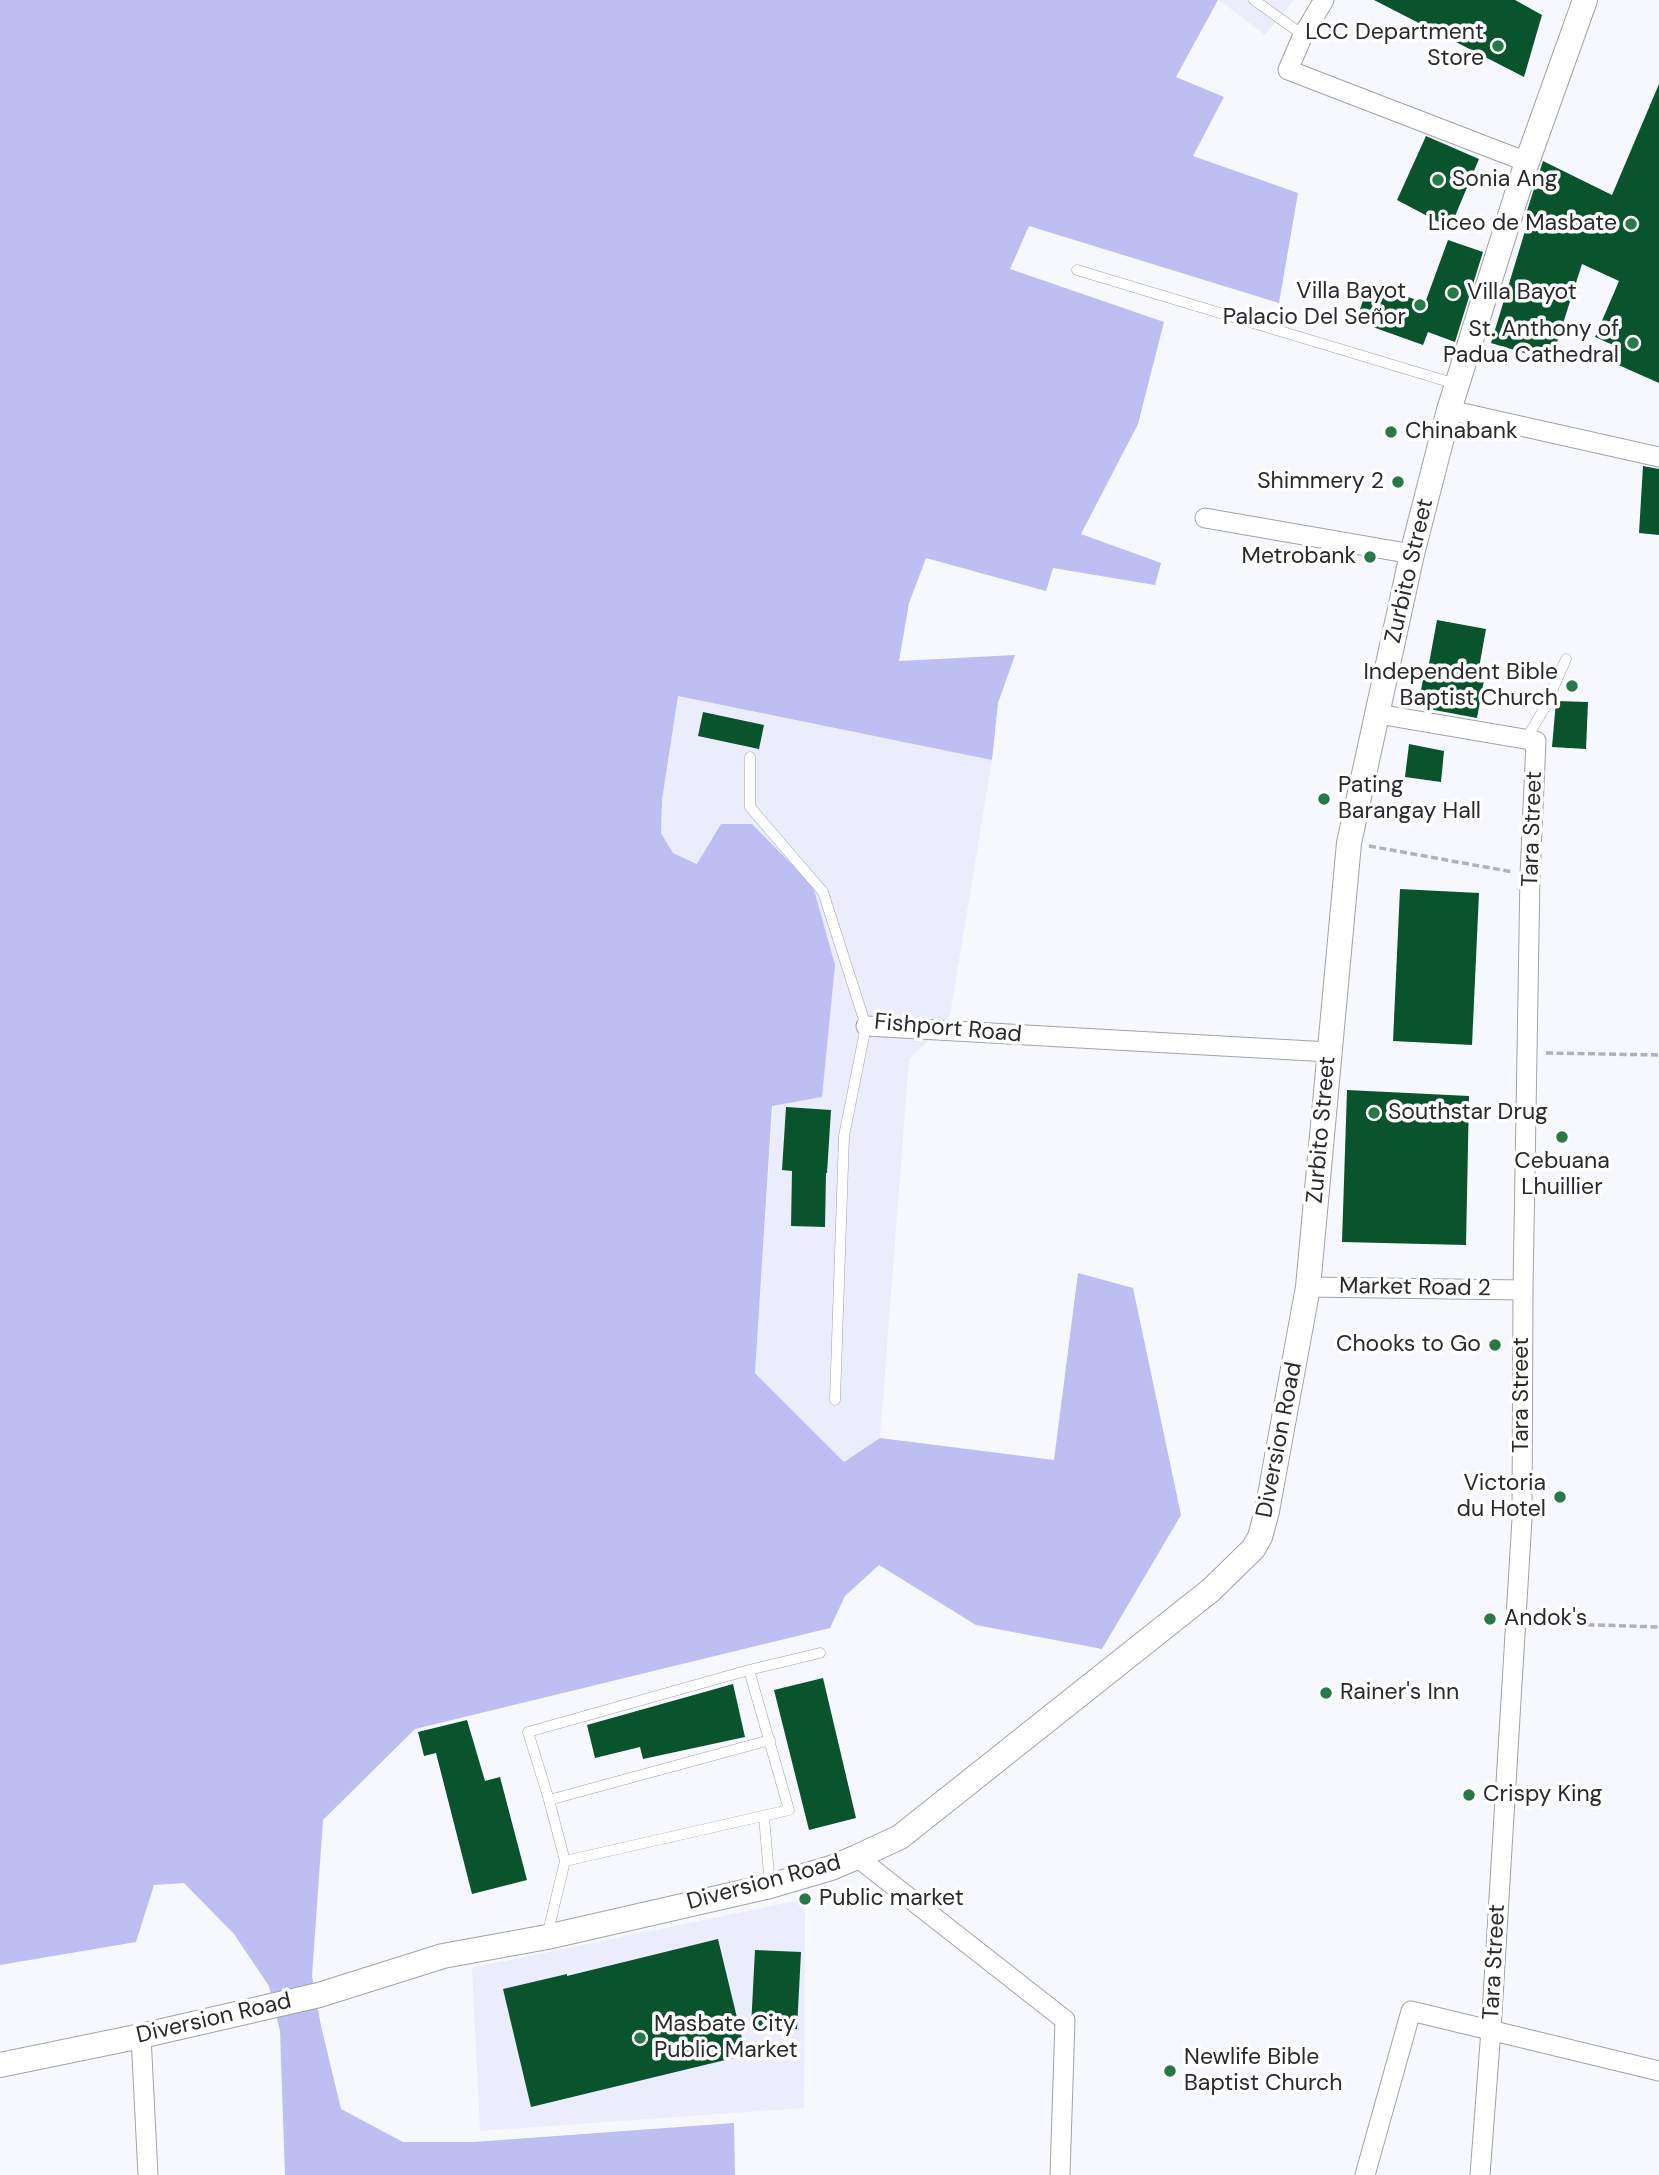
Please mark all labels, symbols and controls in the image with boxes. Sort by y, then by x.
place label: LCC Department Store [1305,19,1484,73]
marker: LCC Department Store [1490,38,1506,54]
place label: Sonia Ang [1452,166,1558,194]
marker: Sonia Ang [1430,172,1446,188]
place label: Liceo de Masbate [1428,210,1617,238]
marker: Liceo de Masbate [1623,216,1639,232]
place label: Villa Bayot Palacio Del Señor [1223,278,1406,332]
place label: Villa Bayot [1467,279,1577,307]
marker: Villa Bayot [1445,285,1461,301]
marker: Villa Bayot Palacio Del Señor [1412,297,1428,313]
place label: St. Anthony of Padua Cathedral [1443,316,1619,370]
marker: St. Anthony of Padua Cathedral [1625,335,1641,351]
place label: Chinabank [1405,418,1518,446]
marker: Chinabank [1383,424,1399,440]
place label: Shimmery 2 [1257,468,1384,496]
marker: Shimmery 2 [1390,474,1406,490]
street label: Zurbito Street [1380,496,1440,646]
place label: Metrobank [1242,543,1356,571]
marker: Metrobank [1362,549,1378,565]
place label: Independent Bible Baptist Church [1363,659,1558,713]
marker: Independent Bible Baptist Church [1564,678,1580,694]
street label: Tara Street [1517,771,1549,887]
place label: Pating Barangay Hall [1338,772,1481,826]
marker: Pating Barangay Hall [1316,791,1332,807]
street label: Fishport Road [873,1009,1023,1049]
street label: Zurbito Street [1302,1055,1342,1205]
place label: Southstar Drug [1388,1099,1548,1127]
marker: Southstar Drug [1366,1105,1382,1121]
marker: Cebuana Lhuillier [1554,1129,1570,1145]
place label: Cebuana Lhuillier [1514,1148,1610,1202]
street label: Market Road 2 [1339,1273,1491,1303]
place label: Chooks to Go [1336,1331,1481,1359]
marker: Chooks to Go [1487,1337,1503,1353]
street label: Tara Street [1508,1337,1536,1453]
street label: Diversion Road [1251,1360,1309,1520]
place label: Victoria du Hotel [1457,1470,1546,1524]
marker: Victoria du Hotel [1552,1489,1568,1505]
place label: Andok's [1504,1605,1587,1633]
marker: Andok's [1482,1611,1498,1627]
place label: Rainer's Inn [1340,1679,1459,1707]
marker: Rainer's Inn [1318,1685,1334,1701]
place label: Crispy King [1483,1781,1602,1809]
marker: Crispy King [1461,1787,1477,1803]
street label: Diversion Road [684,1849,844,1917]
place label: Public market [819,1885,964,1913]
marker: Public market [797,1891,813,1907]
street label: Tara Street [1478,1903,1512,2021]
street label: Diversion Road [134,1988,294,2050]
place label: Masbate City Public Market [654,2011,798,2065]
marker: Masbate City Public Market [632,2030,648,2046]
place label: Newlife Bible Baptist Church [1184,2044,1342,2098]
marker: Newlife Bible Baptist Church [1162,2063,1178,2079]

